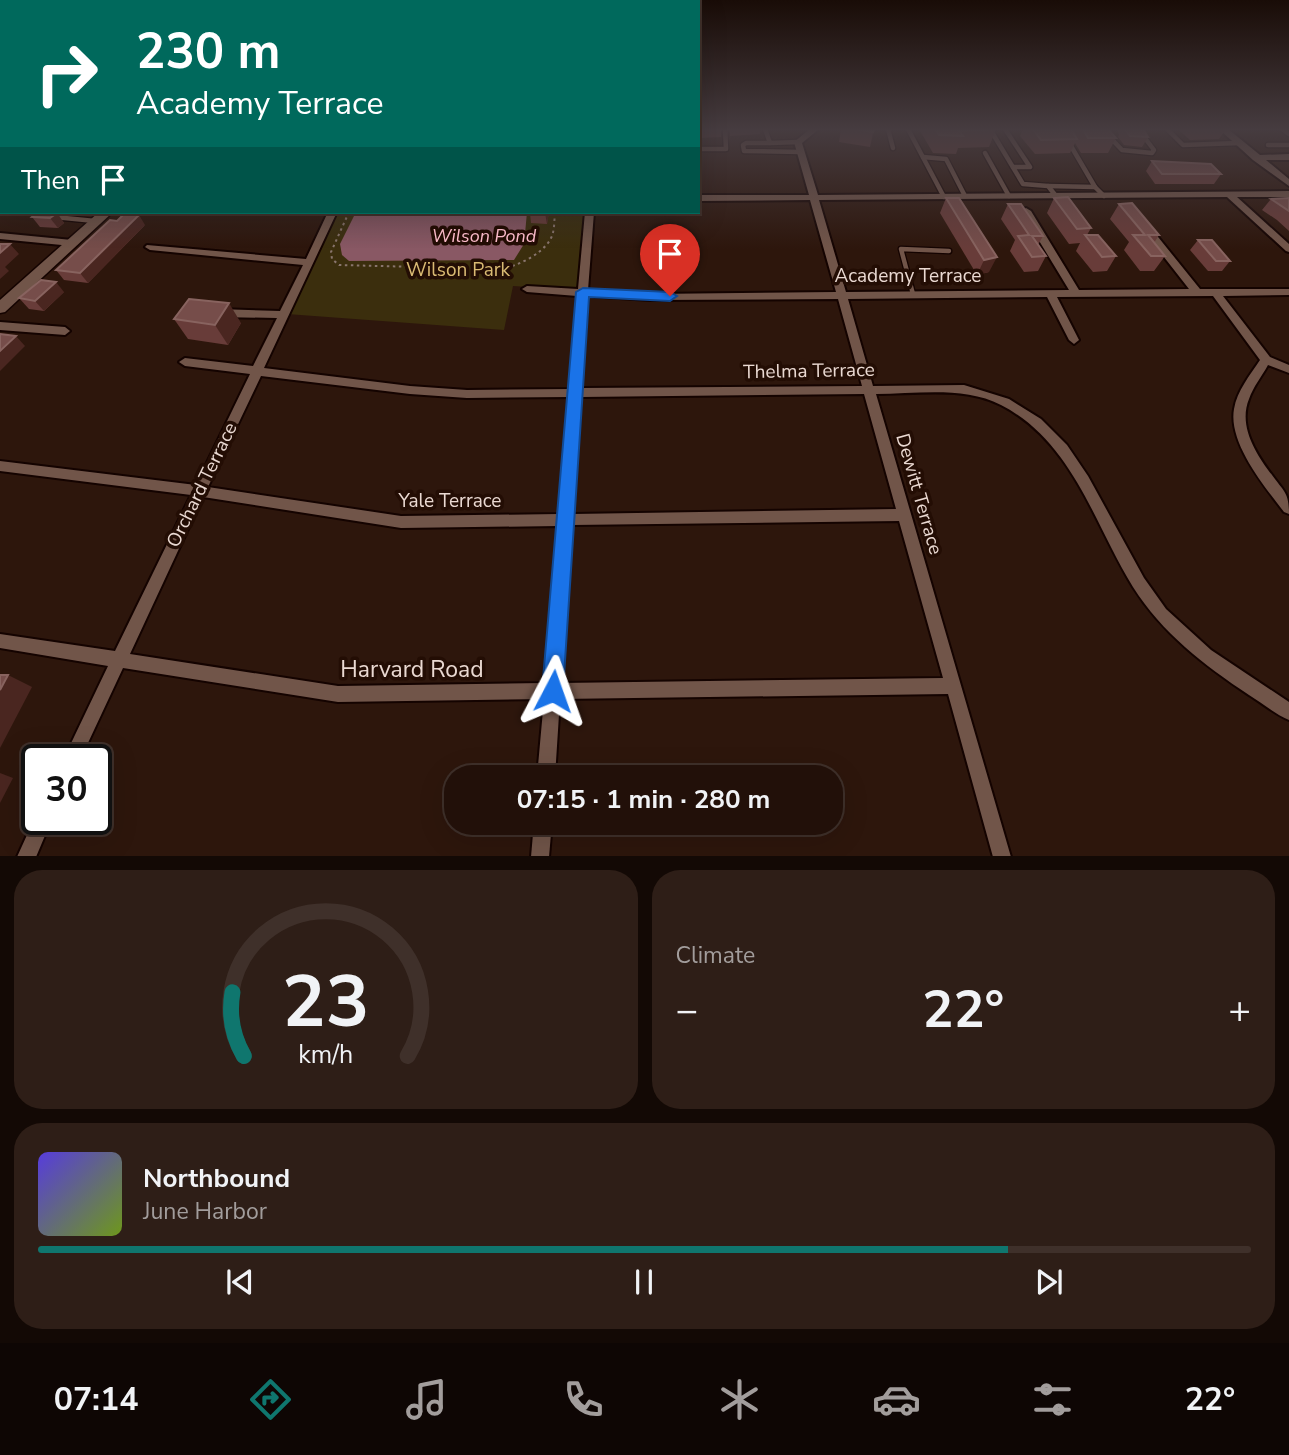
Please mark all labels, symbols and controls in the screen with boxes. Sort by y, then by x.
text: 230 m [136,18,280,85]
icon: right [21,28,112,119]
text: Academy Terrace [136,82,383,125]
icon: arrive [94,161,132,199]
text: Then [21,163,80,198]
water label: Wilson Pond [432,224,537,248]
pin [640,224,700,296]
icon: arrive [651,235,689,273]
park label: Wilson Park [406,257,511,283]
street label: Academy Terrace [835,263,981,289]
street label: Thelma Terrace [743,357,875,385]
street label: Orchard Terrace [161,418,243,552]
street label: Dewitt Terrace [889,430,949,558]
street label: Yale Terrace [398,488,501,514]
street label: Harvard Road [340,654,484,685]
position arrow [516,654,590,728]
speed limit sign: 30 [21,744,112,835]
text: 07:15 · 1 min · 280 m [517,782,770,817]
text: Climate [676,940,755,971]
text: 23 [282,952,369,1052]
text: 22° [922,974,1004,1045]
text: − [676,985,698,1036]
text: + [1228,985,1251,1036]
text: km/h [298,1037,353,1071]
text: Northbound [143,1161,290,1196]
text: June Harbor [143,1196,267,1227]
icon: previous [221,1263,259,1301]
icon: pause [625,1263,663,1301]
icon: next [1030,1263,1068,1301]
icon: directions [246,1375,295,1424]
icon: music [402,1375,451,1424]
icon: phone [559,1375,608,1424]
icon: climate [715,1375,764,1424]
icon: car [872,1375,921,1424]
icon: filters [1028,1375,1077,1424]
text: 07:14 [54,1378,138,1421]
text: 22° [1185,1378,1235,1421]

